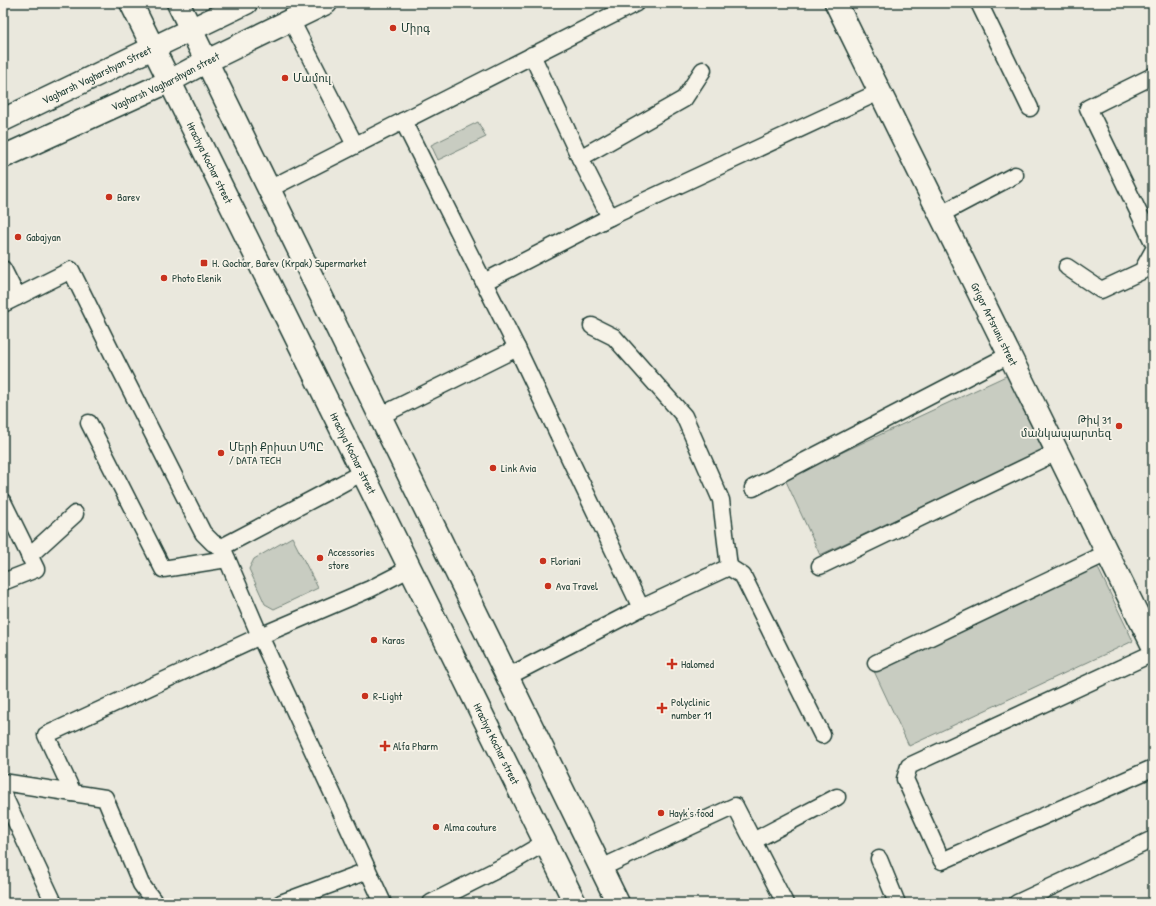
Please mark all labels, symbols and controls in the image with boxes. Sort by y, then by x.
place label: Միրգ [401,21,430,35]
marker: Միրգ [388,23,398,33]
street label: Vagharsh Vagharshyan Street [40,43,154,107]
street label: Vagharsh Vagharshyan street [109,49,222,114]
place label: Մամուլ [293,71,332,85]
marker: Մամուլ [280,73,290,83]
street label: Hrachya Kochar street [184,120,236,206]
place label: Barev [117,190,141,204]
marker: Barev [104,192,114,202]
place label: Gabajyan [26,230,61,244]
marker: Gabajyan [13,232,23,242]
place label: H. Qochar, Barev (Krpak) Supermarket [212,256,367,270]
marker: H. Qochar, Barev (Krpak) Supermarket [199,258,209,268]
place label: Photo Elenik [172,271,222,285]
marker: Photo Elenik [159,273,169,283]
street label: Grigor Artsrunu street [968,280,1021,368]
street label: Hrachya Kochar street [327,410,379,496]
place label: Թիվ 31 մանկապարտեզ [1021,413,1112,440]
marker: Թիվ 31 մանկապարտեզ [1114,421,1124,431]
place label: Մերի Քրիստ ՍՊԸ / DATA TECH [229,440,324,467]
marker: Մերի Քրիստ ՍՊԸ / DATA TECH [216,448,226,458]
place label: Link Avia [501,461,537,475]
marker: Link Avia [488,463,498,473]
place label: Accessories store [328,545,375,572]
marker: Accessories store [315,553,325,563]
place label: Floriani [550,554,581,568]
marker: Floriani [538,556,548,566]
place label: Ava Travel [556,579,598,593]
marker: Ava Travel [543,581,553,591]
place label: Karas [382,633,405,647]
marker: Karas [369,635,379,645]
place label: Halomed [681,657,715,671]
marker: Halomed [666,658,678,670]
place label: R-Light [373,689,403,703]
marker: R-Light [360,691,370,701]
place label: Polyclinic number 11 [671,695,712,722]
street label: Hrachya Kochar street [470,701,523,787]
marker: Polyclinic number 11 [656,702,668,714]
place label: Alfa Pharm [393,739,439,753]
marker: Alfa Pharm [380,741,390,751]
place label: Hayk's food [669,806,714,820]
marker: Hayk's food [656,808,666,818]
place label: Alma couture [444,820,497,834]
marker: Alma couture [431,822,441,832]

